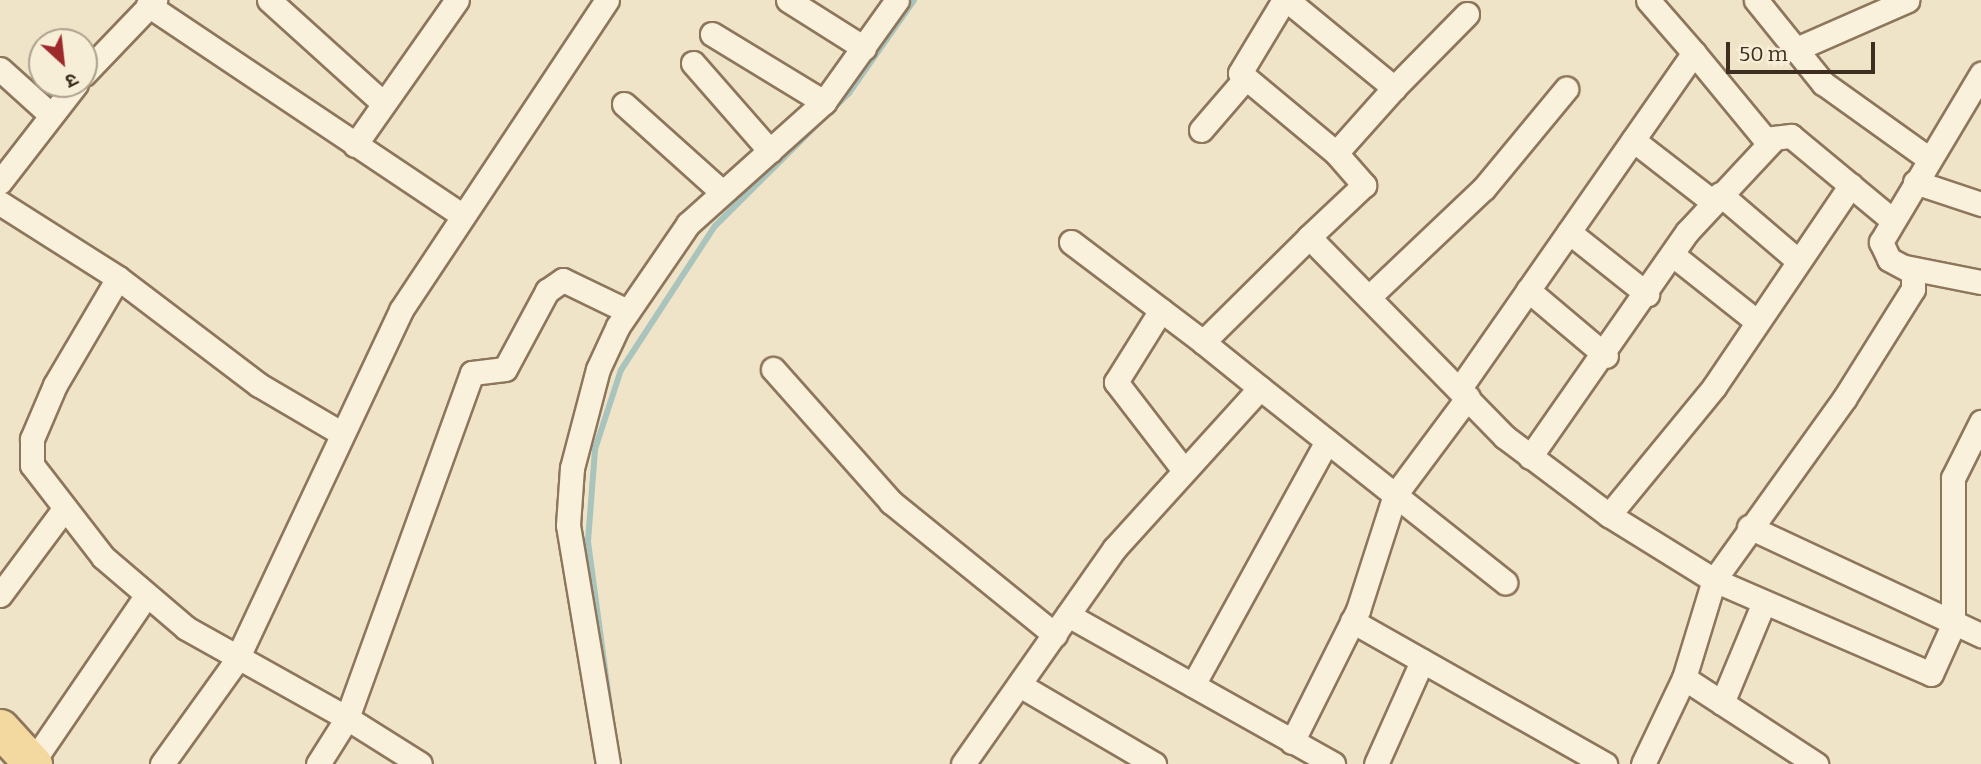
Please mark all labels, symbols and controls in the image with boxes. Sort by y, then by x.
north arrow [28,28,98,98]
scale bar [1729,28,1878,72]
text: 50 m [1739,41,1788,67]
text: उ [62,68,82,93]

